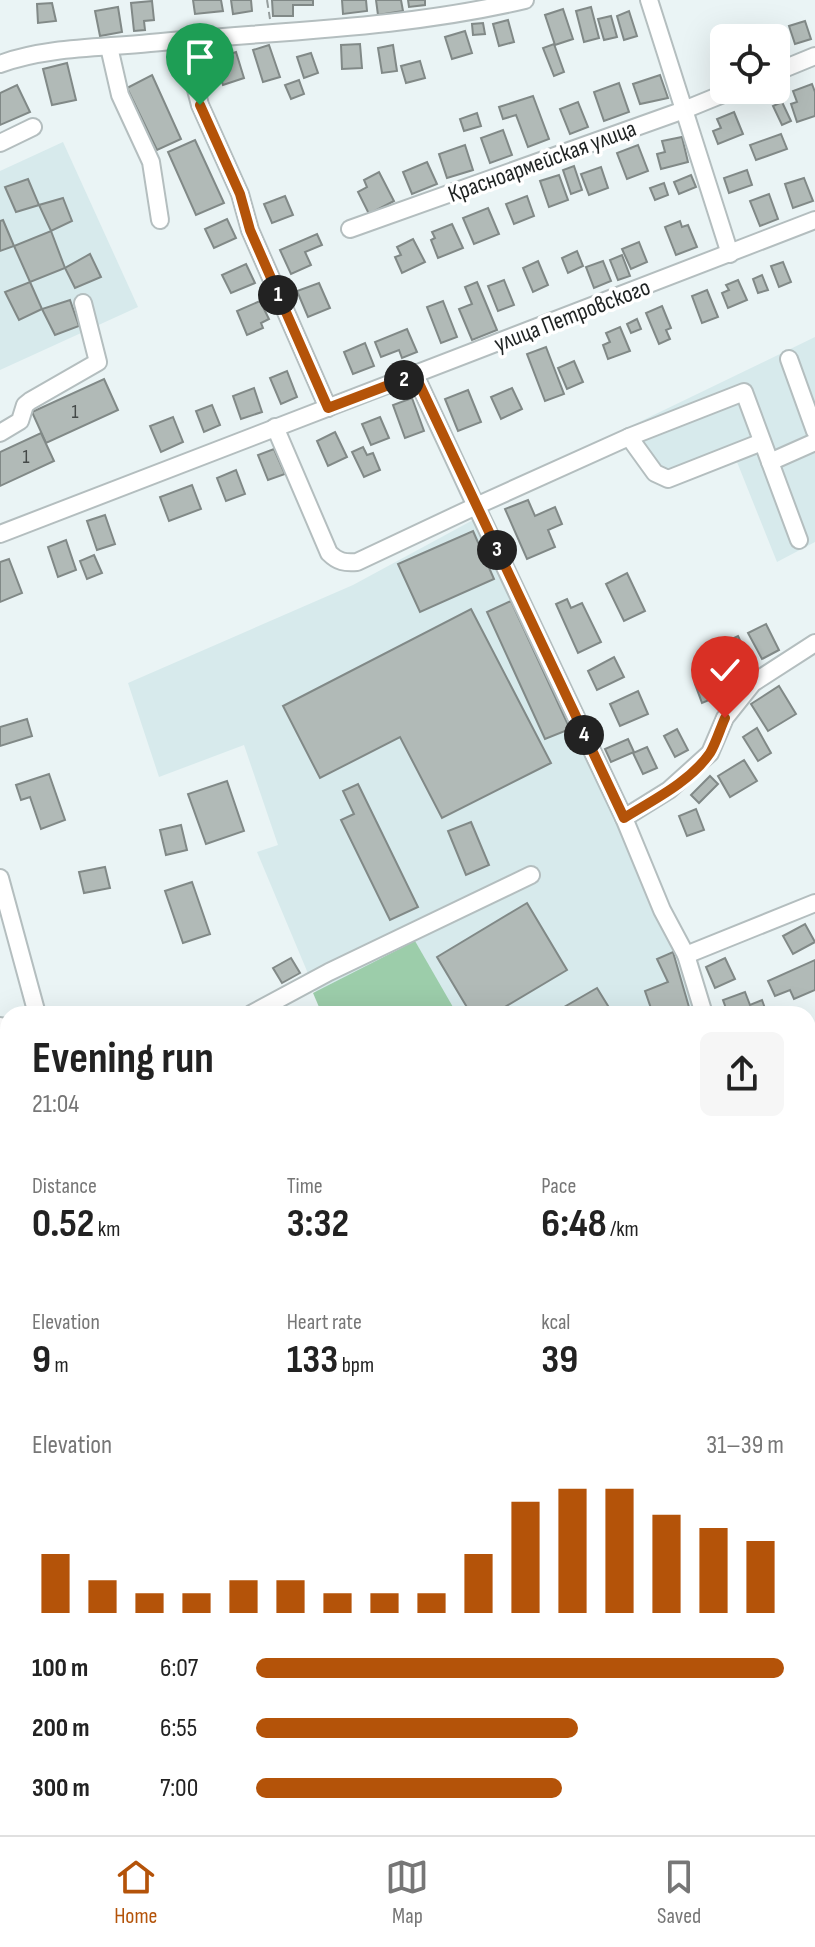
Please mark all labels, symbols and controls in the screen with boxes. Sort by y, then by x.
pin [166,23,234,105]
map controls [710,24,790,104]
button: locate [710,24,790,104]
icon: arrive [178,35,222,79]
street label: Красноармейская улица [444,114,640,209]
street label: улица Петровского [490,272,654,359]
pin: 1 [258,275,298,315]
text: 1 [274,281,282,308]
pin: 2 [384,360,424,400]
text: 2 [399,366,409,393]
house number: 1 [72,400,79,424]
house number: 1 [23,445,30,469]
pin: 3 [477,530,517,570]
text: 3 [492,536,502,563]
pin [691,636,759,718]
icon: check [703,648,747,692]
pin: 4 [564,715,604,755]
text: 4 [579,721,589,748]
text: Evening run [32,1032,214,1085]
button: share [700,1032,784,1116]
text: 21:04 [32,1089,79,1120]
text: Distance [32,1173,97,1200]
text: Time [287,1173,323,1200]
text: Pace [541,1173,576,1200]
text: 0.52 [32,1200,94,1248]
text: 3:32 [287,1200,349,1248]
text: 6:48 [541,1200,607,1248]
text: km [94,1216,120,1243]
text: /km [607,1216,639,1243]
text: Elevation [32,1309,100,1336]
text: Heart rate [287,1309,362,1336]
text: kcal [541,1309,570,1336]
text: 9 [32,1336,51,1384]
text: 133 [287,1336,338,1384]
text: 39 [541,1336,578,1384]
text: m [51,1352,69,1379]
text: bpm [338,1352,374,1379]
text: Elevation [32,1430,112,1461]
text: 31–39 m [706,1430,784,1461]
text: 100 m [32,1653,88,1684]
text: 6:07 [160,1653,198,1684]
text: 200 m [32,1713,89,1744]
text: 6:55 [160,1713,197,1744]
text: 300 m [32,1773,90,1804]
text: 7:00 [160,1773,198,1804]
tab: Home [114,1855,158,1930]
tab: Map [385,1855,429,1930]
tab: Saved [657,1855,701,1930]

